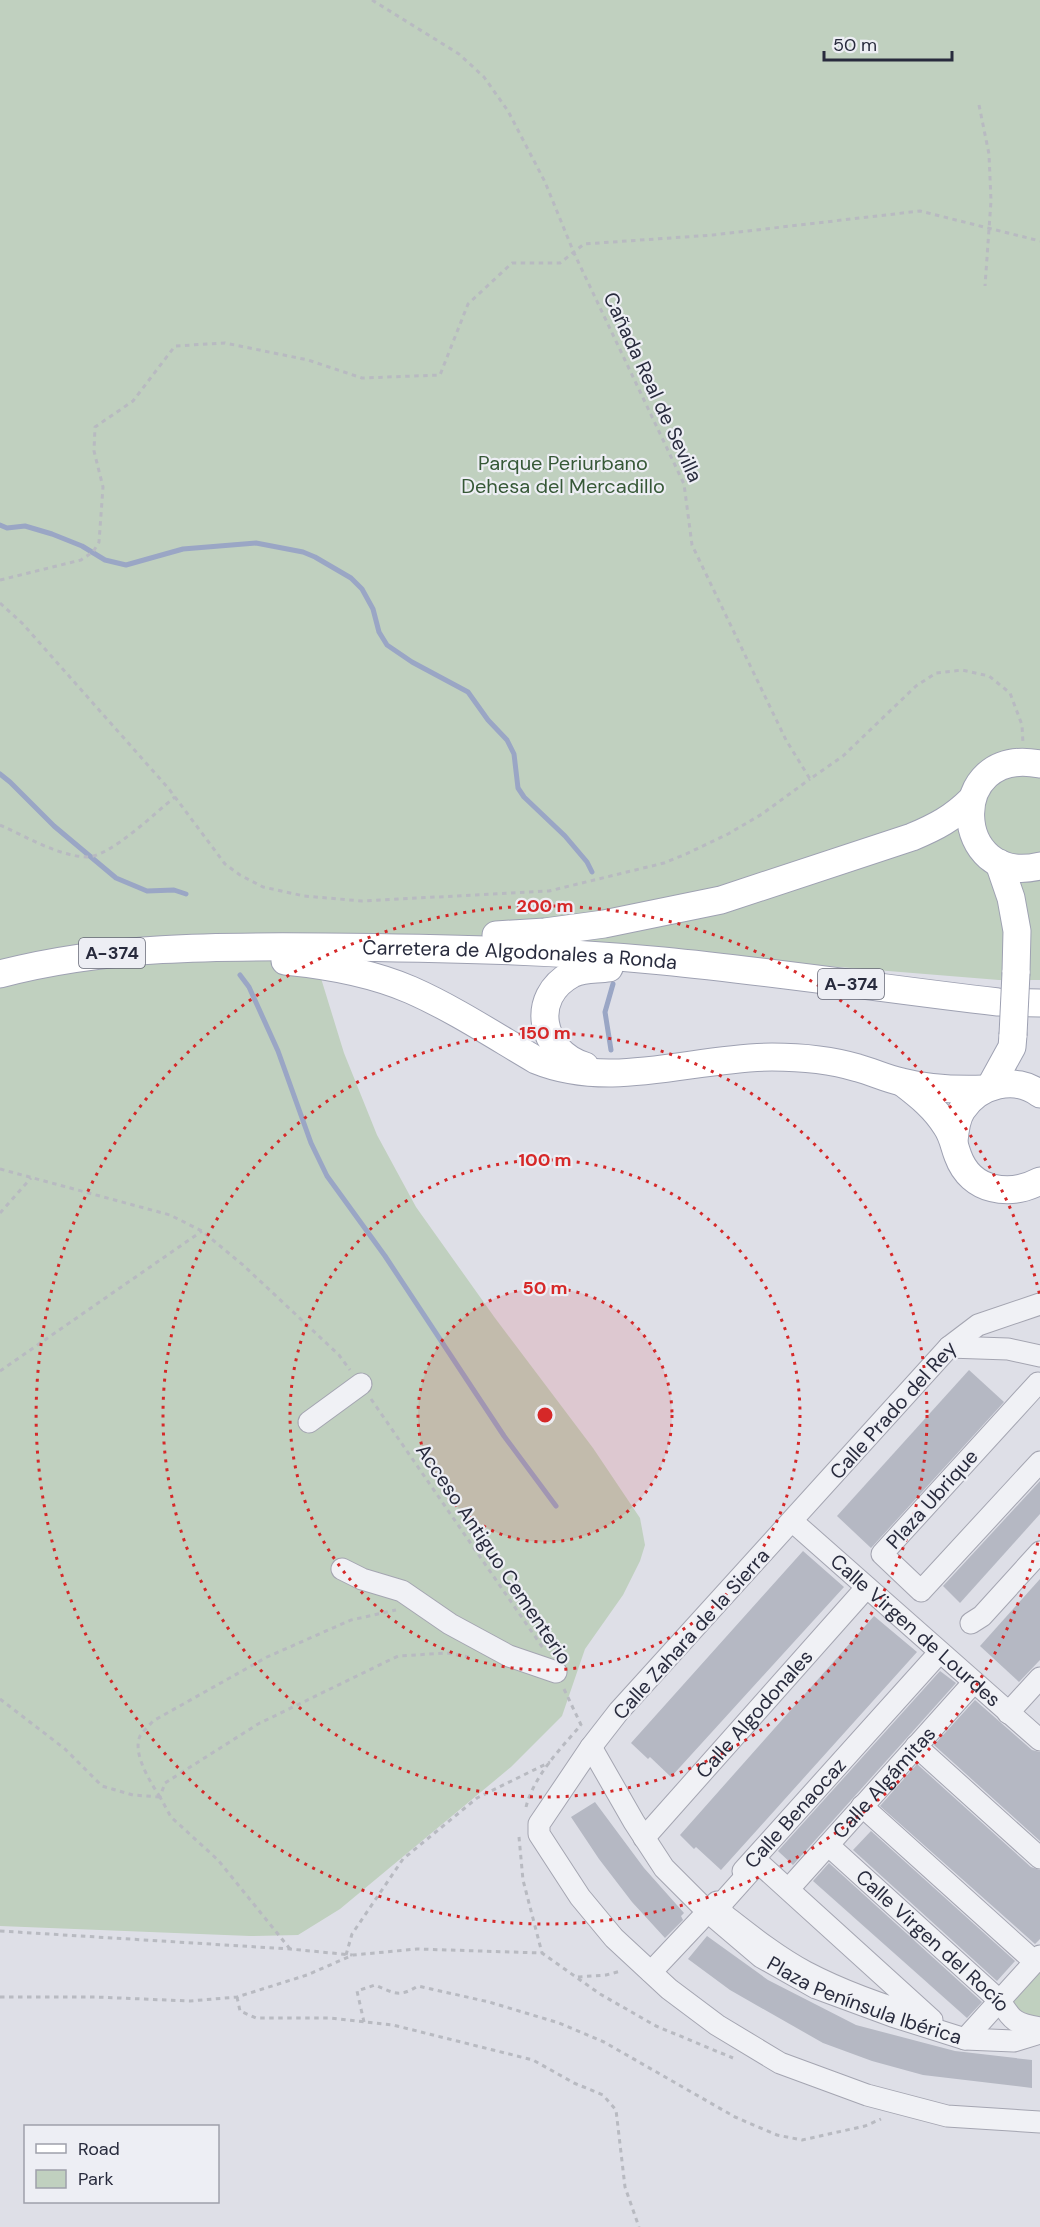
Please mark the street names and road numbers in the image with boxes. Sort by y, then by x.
street label: Cañada Real de Sevilla [598,288,708,486]
street label: Carretera de Algodonales a Ronda [362,934,678,975]
road number: A-374 [79,938,145,968]
road number: A-374 [818,969,884,999]
street label: Calle Prado del Rey [824,1335,962,1485]
street label: Acceso Antiguo Cementerio [410,1439,578,1669]
street label: Plaza Ubrique [880,1444,984,1554]
street label: Calle Zahara de la Sierra [607,1543,775,1725]
street label: Calle Virgen de Lourdes [825,1548,1006,1712]
street label: Calle Algodonales [690,1644,818,1784]
street label: Calle Algámitas [827,1721,941,1844]
street label: Calle Benaocaz [739,1752,852,1874]
street label: Calle Virgen del Rocío [850,1864,1016,2016]
street label: Plaza Península Ibérica [763,1950,965,2050]

